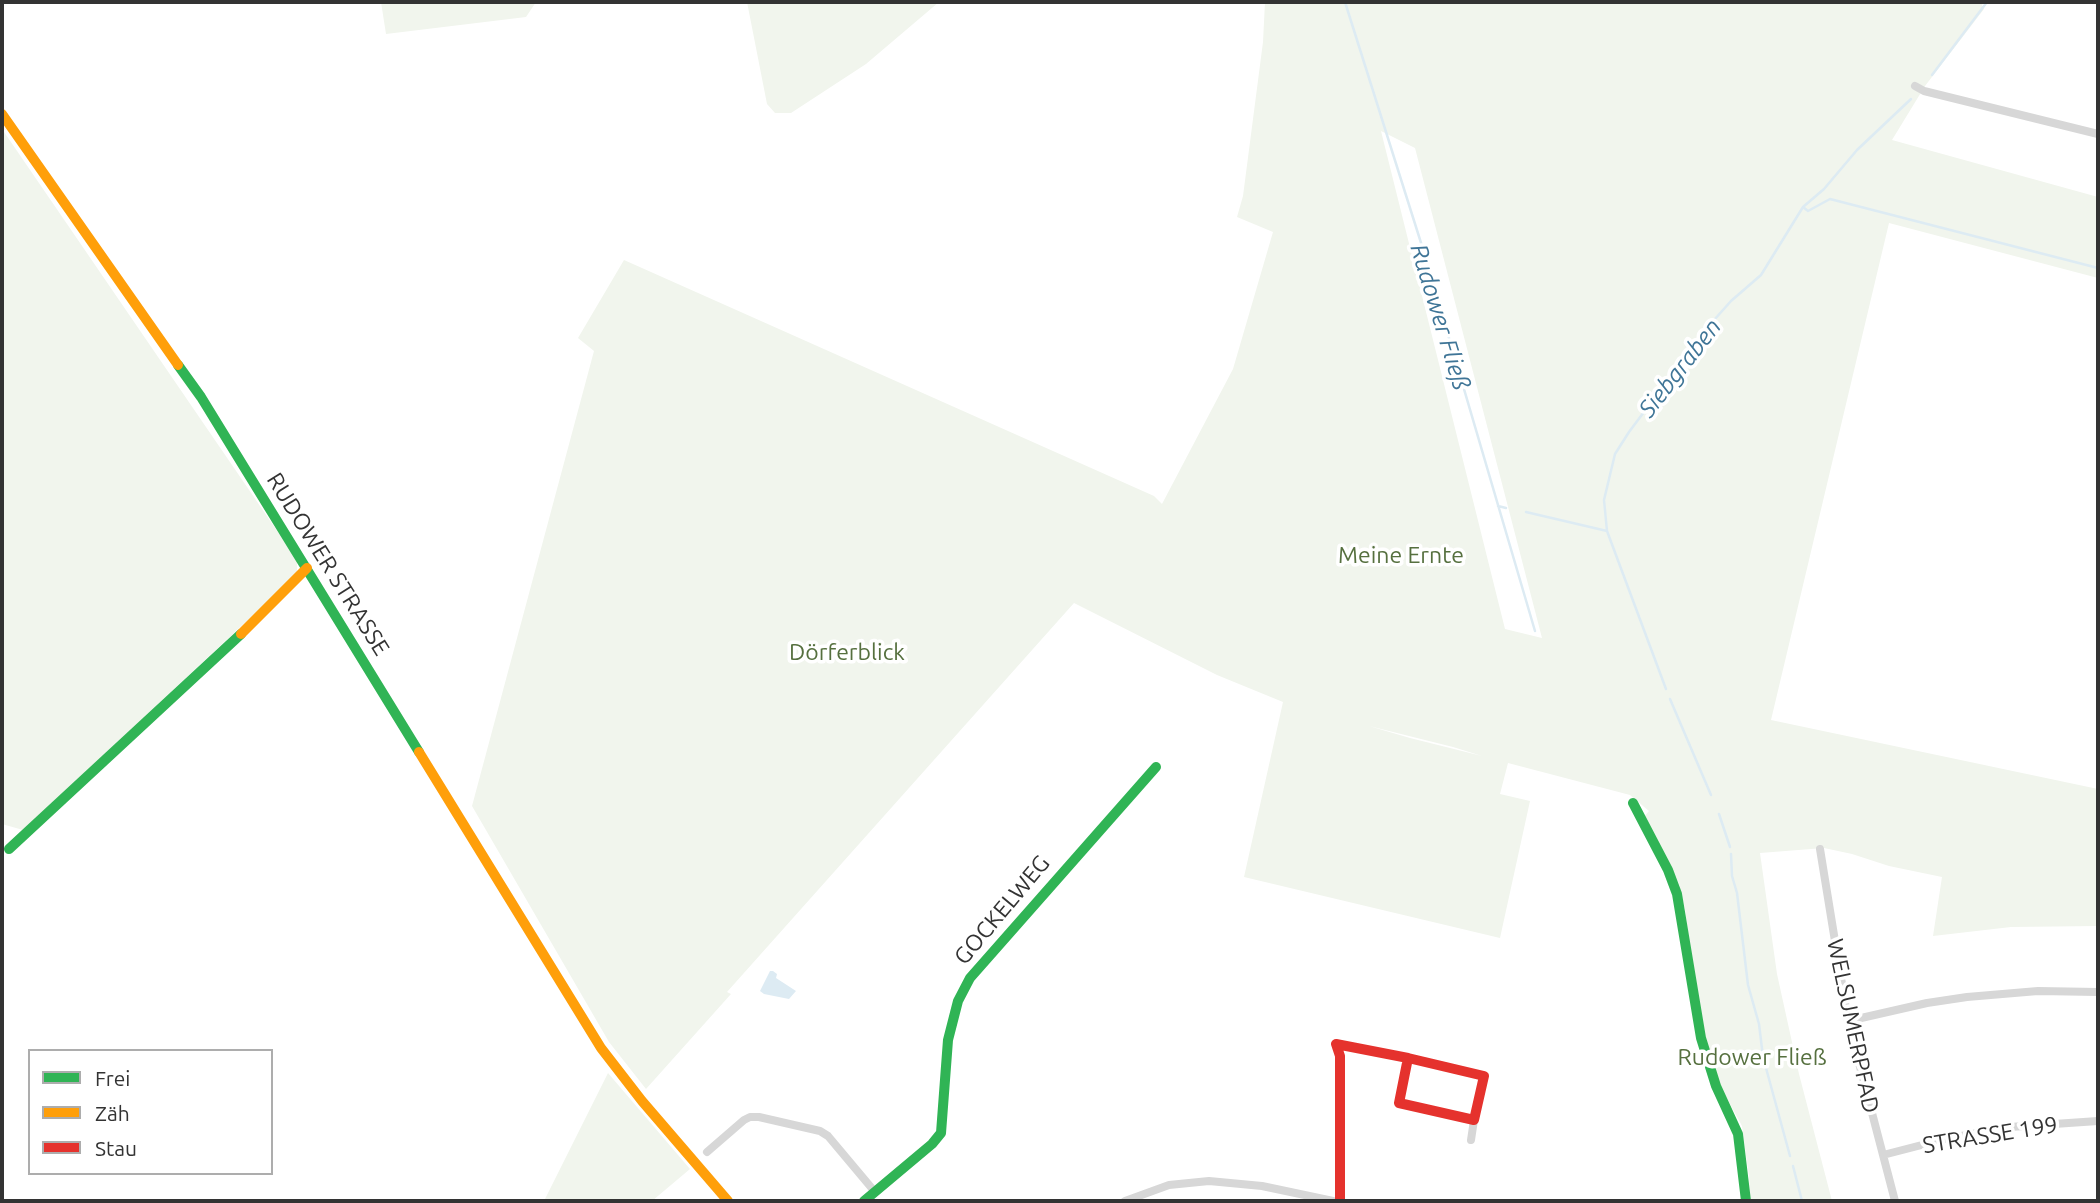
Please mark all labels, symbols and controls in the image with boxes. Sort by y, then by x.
water label: Rudower Fließ [1404,240,1476,394]
water label: Siebgraben [1633,313,1727,423]
street label: RUDOWER STRASSE [261,468,395,660]
park label: Meine Ernte [1338,541,1464,569]
park label: Dörferblick [789,638,905,666]
street label: GOCKELWEG [948,850,1056,970]
street label: WELSUMERPFAD [1821,936,1885,1116]
park label: Rudower Fließ [1677,1043,1827,1071]
legend [28,1049,273,1175]
text: Frei [95,1066,130,1090]
text: Zäh [95,1101,130,1125]
street label: STRASSE 199 [1921,1111,2059,1159]
text: Stau [95,1136,137,1160]

